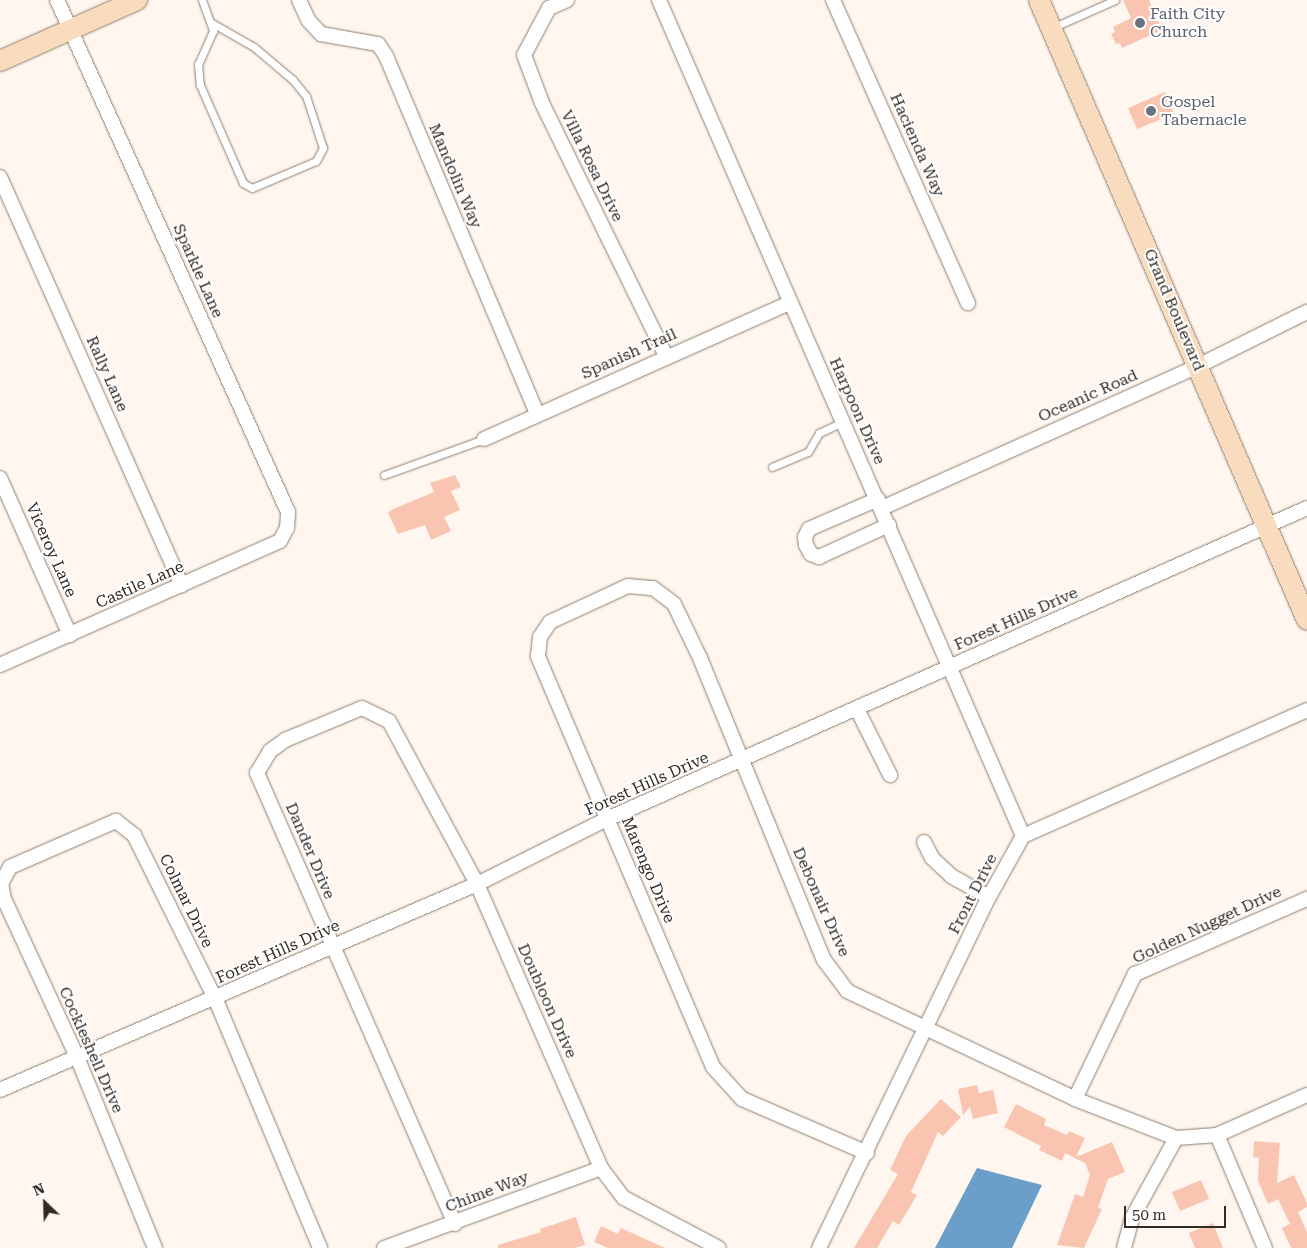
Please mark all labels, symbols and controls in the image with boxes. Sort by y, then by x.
place label: Faith City Church [1150,4,1225,42]
marker: Faith City Church [1134,17,1146,29]
street label: Hacienda Way [886,90,948,200]
place label: Gospel Tabernacle [1161,92,1247,130]
marker: Gospel Tabernacle [1145,105,1157,117]
street label: Villa Rosa Drive [557,107,627,225]
street label: Mandolin Way [424,121,486,231]
street label: Sparkle Lane [169,221,227,321]
street label: Grand Boulevard [1140,246,1208,374]
street label: Spanish Trail [578,324,680,384]
street label: Rally Lane [82,333,132,415]
street label: Harpoon Drive [825,355,889,467]
street label: Oceanic Road [1035,366,1141,426]
street label: Viceroy Lane [22,500,80,600]
street label: Castile Lane [93,557,187,613]
street label: Forest Hills Drive [951,583,1081,655]
street label: Forest Hills Drive [582,748,712,820]
street label: Dander Drive [281,800,339,902]
street label: Marengo Drive [617,814,679,926]
street label: Debonair Drive [788,844,854,960]
street label: Colmar Drive [155,851,217,951]
street label: Front Drive [945,851,1001,937]
street label: Golden Nugget Drive [1129,882,1285,968]
street label: Forest Hills Drive [213,916,343,988]
street label: Doubloon Drive [513,941,581,1061]
street label: Cockleshell Drive [55,984,127,1116]
street label: Chime Way [443,1167,531,1217]
north arrow [20,1178,70,1228]
text: N [31,1180,47,1199]
scale bar [1127,1196,1230,1228]
text: 50 m [1132,1206,1166,1224]

